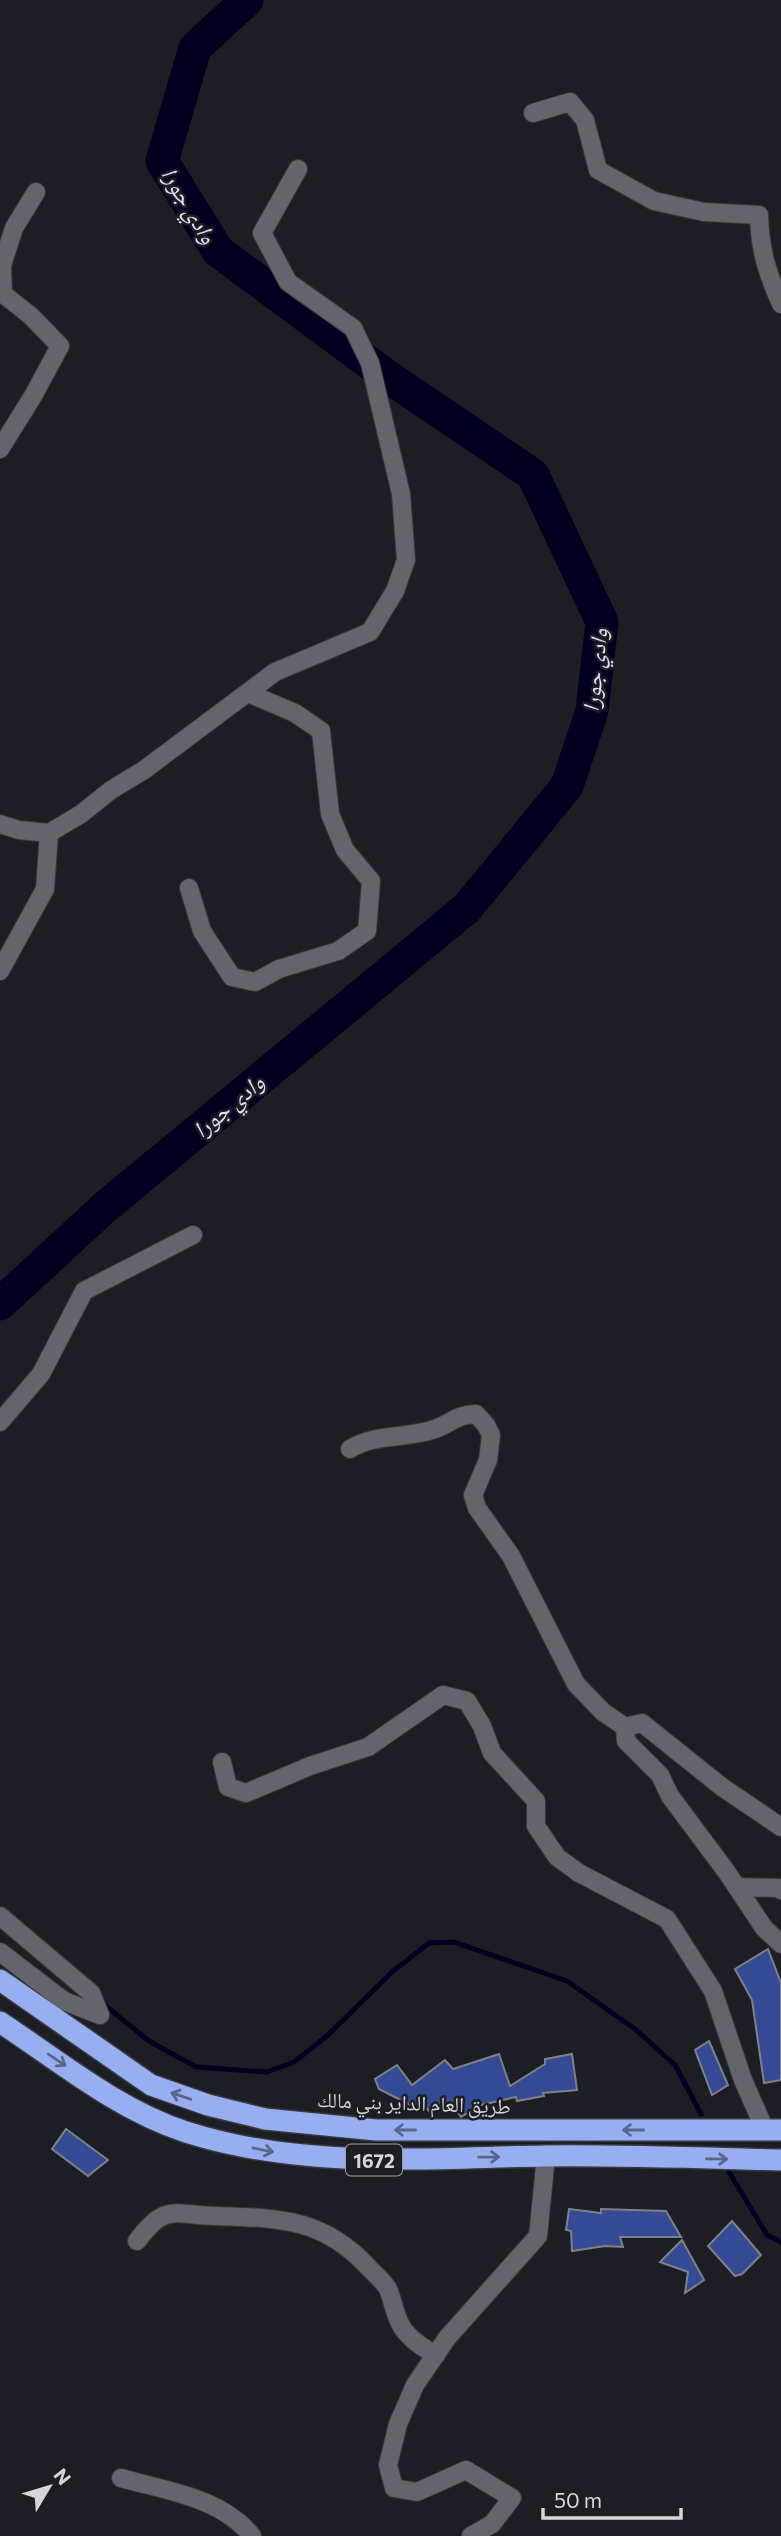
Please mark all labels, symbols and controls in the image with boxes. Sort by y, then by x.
water label: وادي جورا [151,162,224,251]
water label: وادي جورا [576,626,618,714]
water label: وادي جورا [187,1067,273,1147]
one-way arrow [47,2052,66,2067]
street label: طريق العام الداير بني مالك [316,2086,511,2123]
one-way arrow [171,2089,193,2101]
one-way arrow [394,2123,417,2137]
one-way arrow [621,2123,644,2137]
one-way arrow [251,2144,274,2158]
road number: 1672 [346,2144,402,2176]
one-way arrow [478,2150,501,2164]
one-way arrow [705,2152,728,2165]
north arrow [14,2452,84,2522]
text: N [49,2464,76,2489]
scale bar [543,2476,681,2520]
text: 50 m [554,2487,602,2512]

